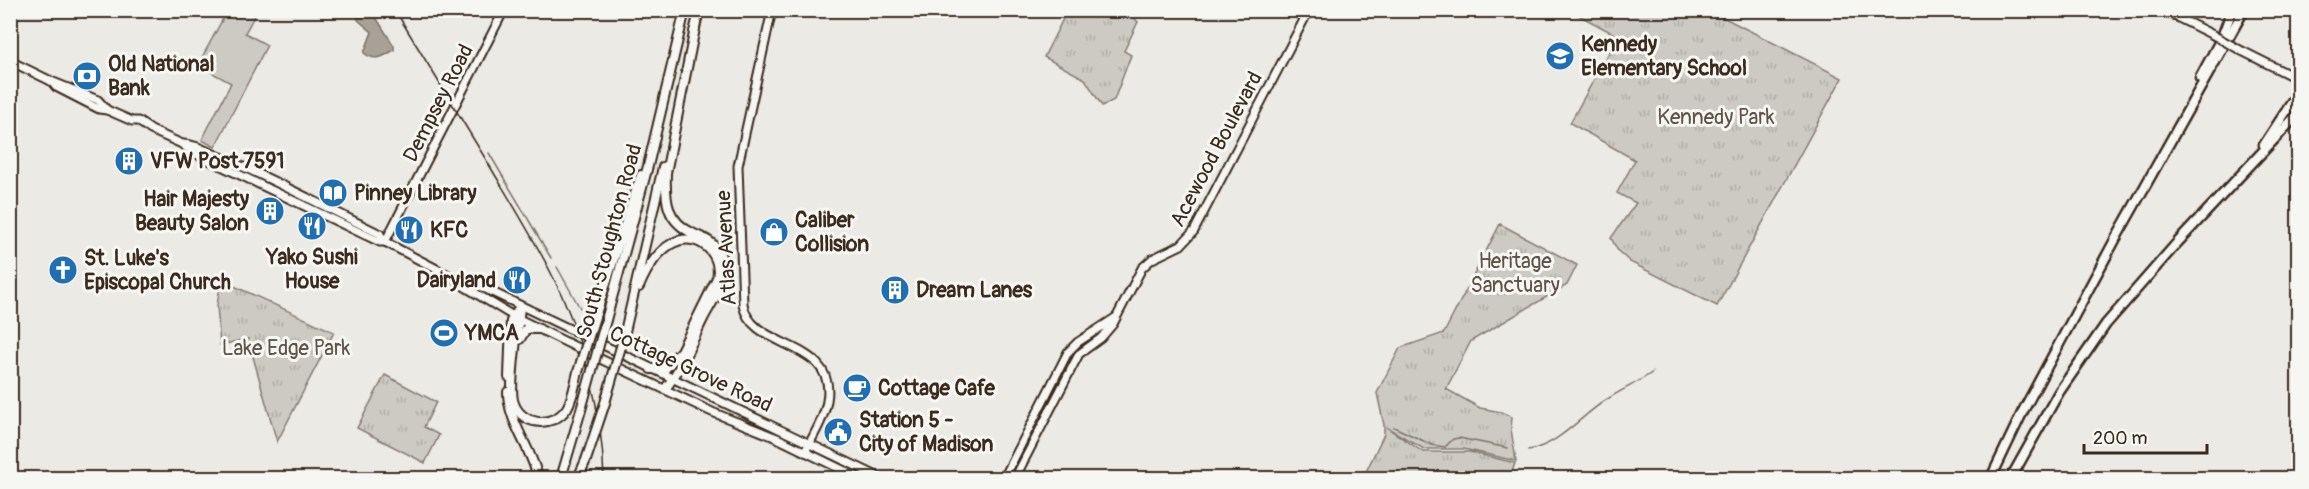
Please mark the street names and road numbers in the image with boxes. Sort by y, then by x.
street label: Dempsey Road [397,40,480,167]
street label: Acewood Boulevard [1164,67,1269,231]
street label: South Stoughton Road [571,141,648,341]
street label: Atlas Avenue [710,189,743,306]
street label: Cottage Grove Road [605,320,776,419]

